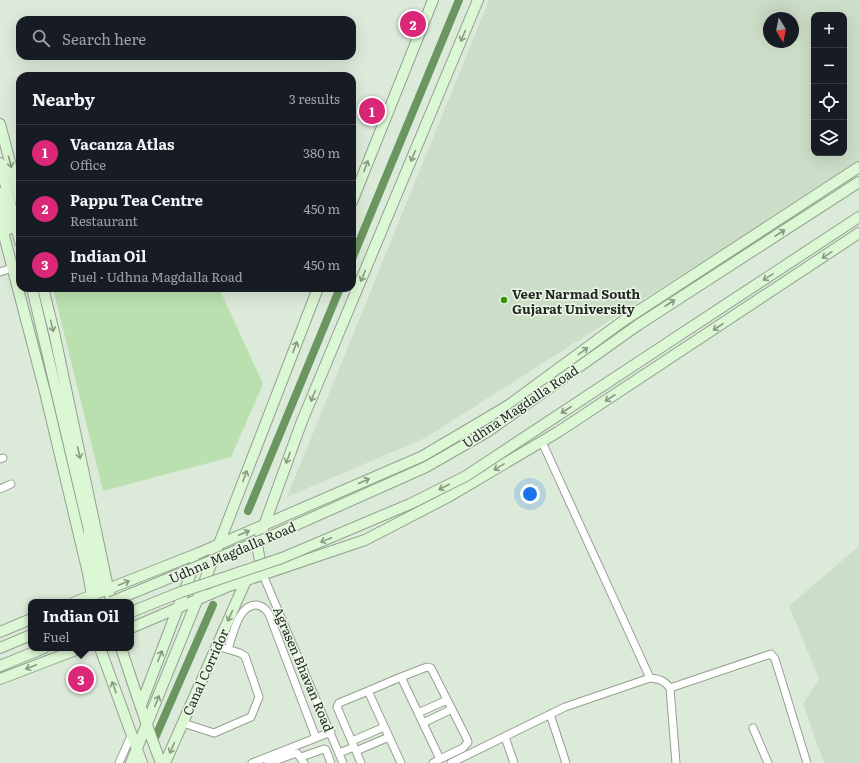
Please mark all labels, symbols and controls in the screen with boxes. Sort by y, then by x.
pin: 2 [400,9,426,39]
north arrow [763,12,799,48]
map controls [811,12,847,156]
button: + [811,12,847,48]
search box [16,16,356,60]
icon: search [30,27,52,49]
text: Search here [62,27,146,50]
one-way arrow [459,30,466,42]
button: − [811,48,847,84]
button: locate [811,84,847,120]
text: Nearby [32,86,95,111]
text: 3 results [289,89,340,108]
pin: 1 [359,96,385,126]
button: layers [811,120,847,156]
text: Vacanza Atlas [70,132,175,155]
text: 1 [42,143,48,162]
text: 380 m [303,143,340,162]
one-way arrow [409,149,416,161]
one-way arrow [7,155,14,168]
text: Office [70,155,106,174]
one-way arrow [363,160,371,172]
text: Pappu Tea Centre [70,188,203,211]
text: 2 [42,199,48,218]
text: 450 m [304,199,340,218]
text: Restaurant [70,211,138,230]
one-way arrow [774,229,785,237]
text: Indian Oil [70,244,146,267]
one-way arrow [821,251,832,259]
text: 3 [41,255,49,274]
text: 450 m [304,255,340,274]
text: Fuel · Udhna Magdalla Road [70,267,243,286]
one-way arrow [358,269,366,281]
one-way arrow [763,273,774,281]
place label: Veer Narmad South Gujarat University [512,284,640,318]
marker: Veer Narmad South Gujarat University [499,295,509,305]
one-way arrow [665,299,676,308]
one-way arrow [49,319,57,332]
one-way arrow [713,323,724,331]
one-way arrow [292,342,299,354]
one-way arrow [577,347,588,355]
street label: Udhna Magdalla Road [458,360,582,452]
one-way arrow [308,389,316,401]
one-way arrow [604,394,615,402]
one-way arrow [561,406,572,414]
one-way arrow [76,446,84,459]
one-way arrow [284,451,292,463]
one-way arrow [493,463,505,471]
one-way arrow [242,471,250,483]
one-way arrow [357,477,369,485]
one-way arrow [439,484,451,491]
your location [520,484,540,504]
street label: Udhna Magdalla Road [166,517,298,587]
one-way arrow [238,529,250,536]
one-way arrow [320,537,332,545]
one-way arrow [118,579,130,586]
popup [28,599,134,651]
street label: Agrasen Bhavan Road [269,603,339,735]
text: Indian Oil [43,604,119,627]
one-way arrow [225,610,233,622]
street label: Canal Corridor [177,625,233,718]
text: Fuel [43,627,70,646]
one-way arrow [157,650,164,662]
one-way arrow [26,664,38,671]
pin: 3 [68,664,94,694]
one-way arrow [109,682,117,694]
one-way arrow [154,696,161,708]
one-way arrow [168,742,175,754]

